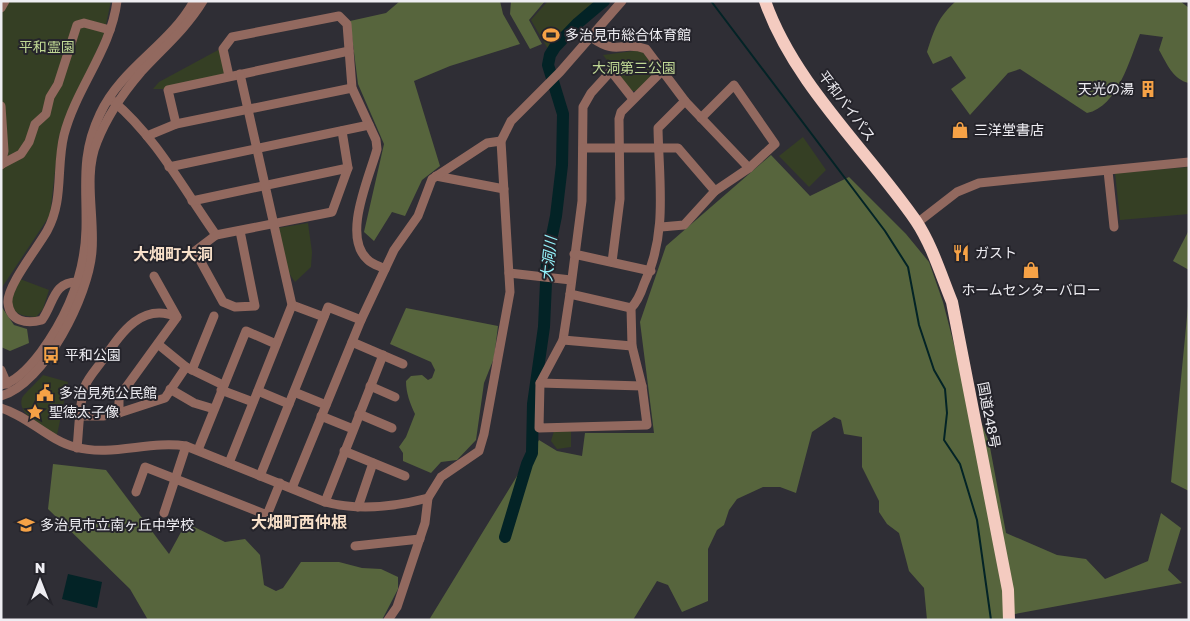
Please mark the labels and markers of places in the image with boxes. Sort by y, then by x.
sports icon: 多治見市総合体育館 [541,25,561,45]
place label: 多治見市総合体育館 [565,26,691,43]
building icon: 天光の湯 [1138,79,1158,99]
place label: 天光の湯 [1078,80,1134,97]
shop icon: 三洋堂書店 [950,120,970,140]
place label: 三洋堂書店 [974,121,1044,138]
restaurant icon: ガスト [951,243,971,263]
place label: ガスト [975,244,1017,261]
shop icon: ホームセンターバロー [1021,260,1041,280]
place label: ホームセンターバロー [961,281,1101,298]
bus stop icon: 平和公園 [41,345,61,365]
place label: 平和公園 [65,346,121,363]
public building icon: 多治見苑公民館 [35,383,55,403]
place label: 多治見苑公民館 [59,384,157,401]
place icon: 聖徳太子像 [25,402,45,422]
place label: 聖徳太子像 [49,403,119,420]
school or university icon: 多治見市立南ヶ丘中学校 [16,515,36,535]
place label: 多治見市立南ヶ丘中学校 [40,516,194,533]

